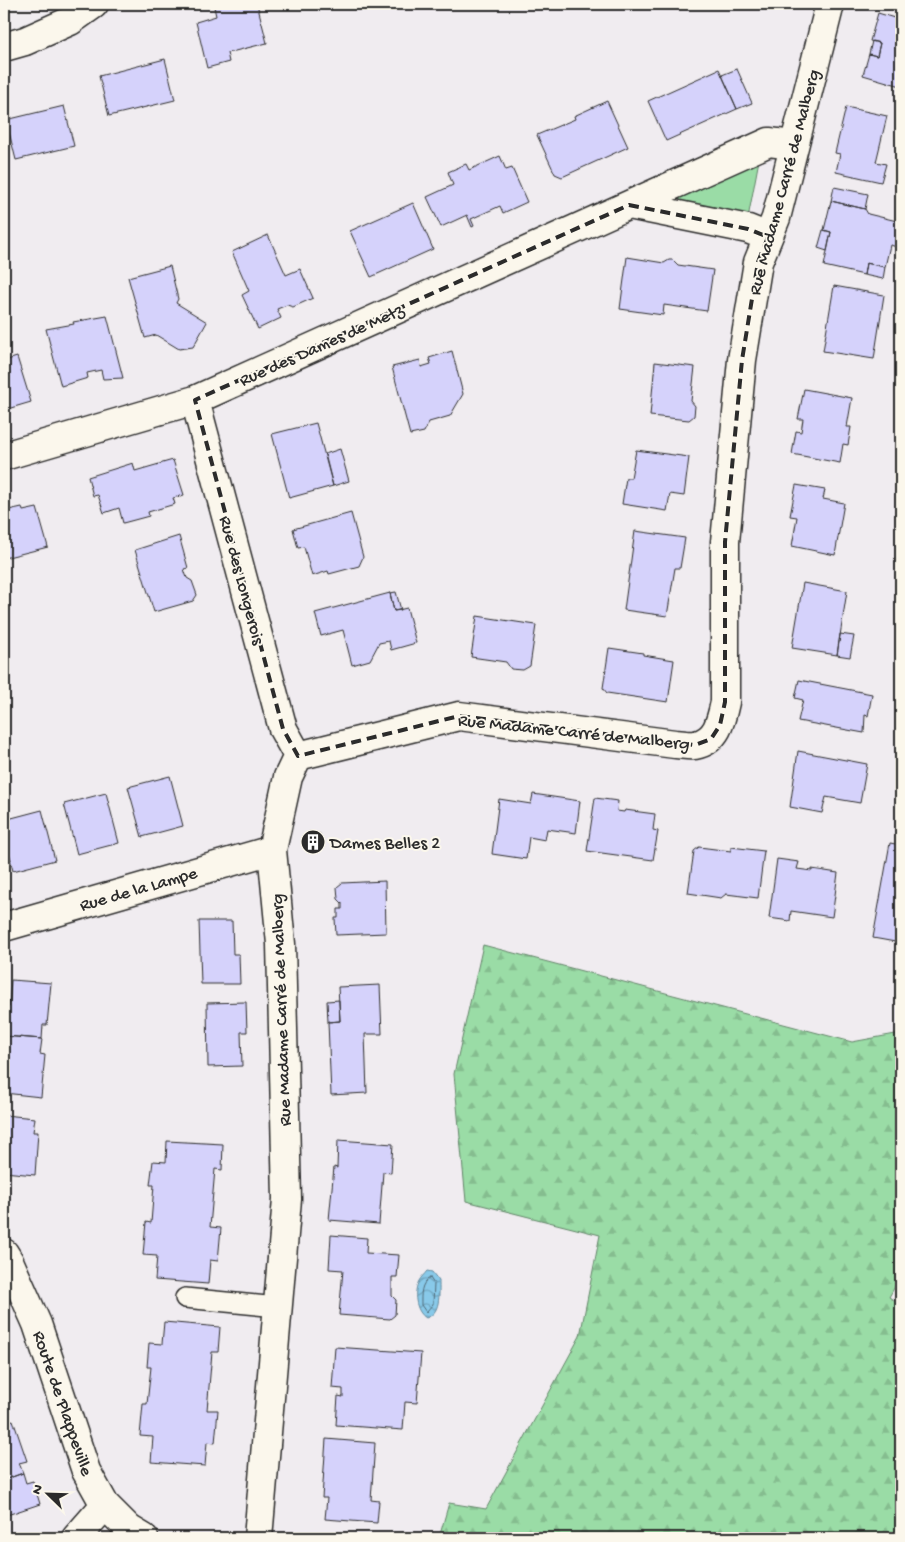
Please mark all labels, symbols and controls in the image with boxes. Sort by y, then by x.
street label: Rue Madame Carré de Malberg [745,68,826,298]
street label: Rue des Dames de Metz [236,300,409,392]
street label: Rue des Longerois [213,514,268,649]
street label: Rue Madame Carré de Malberg [457,711,691,756]
building icon: Dames Belles 2 [300,829,326,855]
place label: Dames Belles 2 [329,834,440,855]
street label: Rue de la Lampe [78,863,201,917]
street label: Rue Madame Carré de Malberg [268,893,297,1127]
street label: Route de Plappeville [27,1328,97,1480]
north arrow [22,1470,72,1520]
text: N [29,1482,48,1497]

